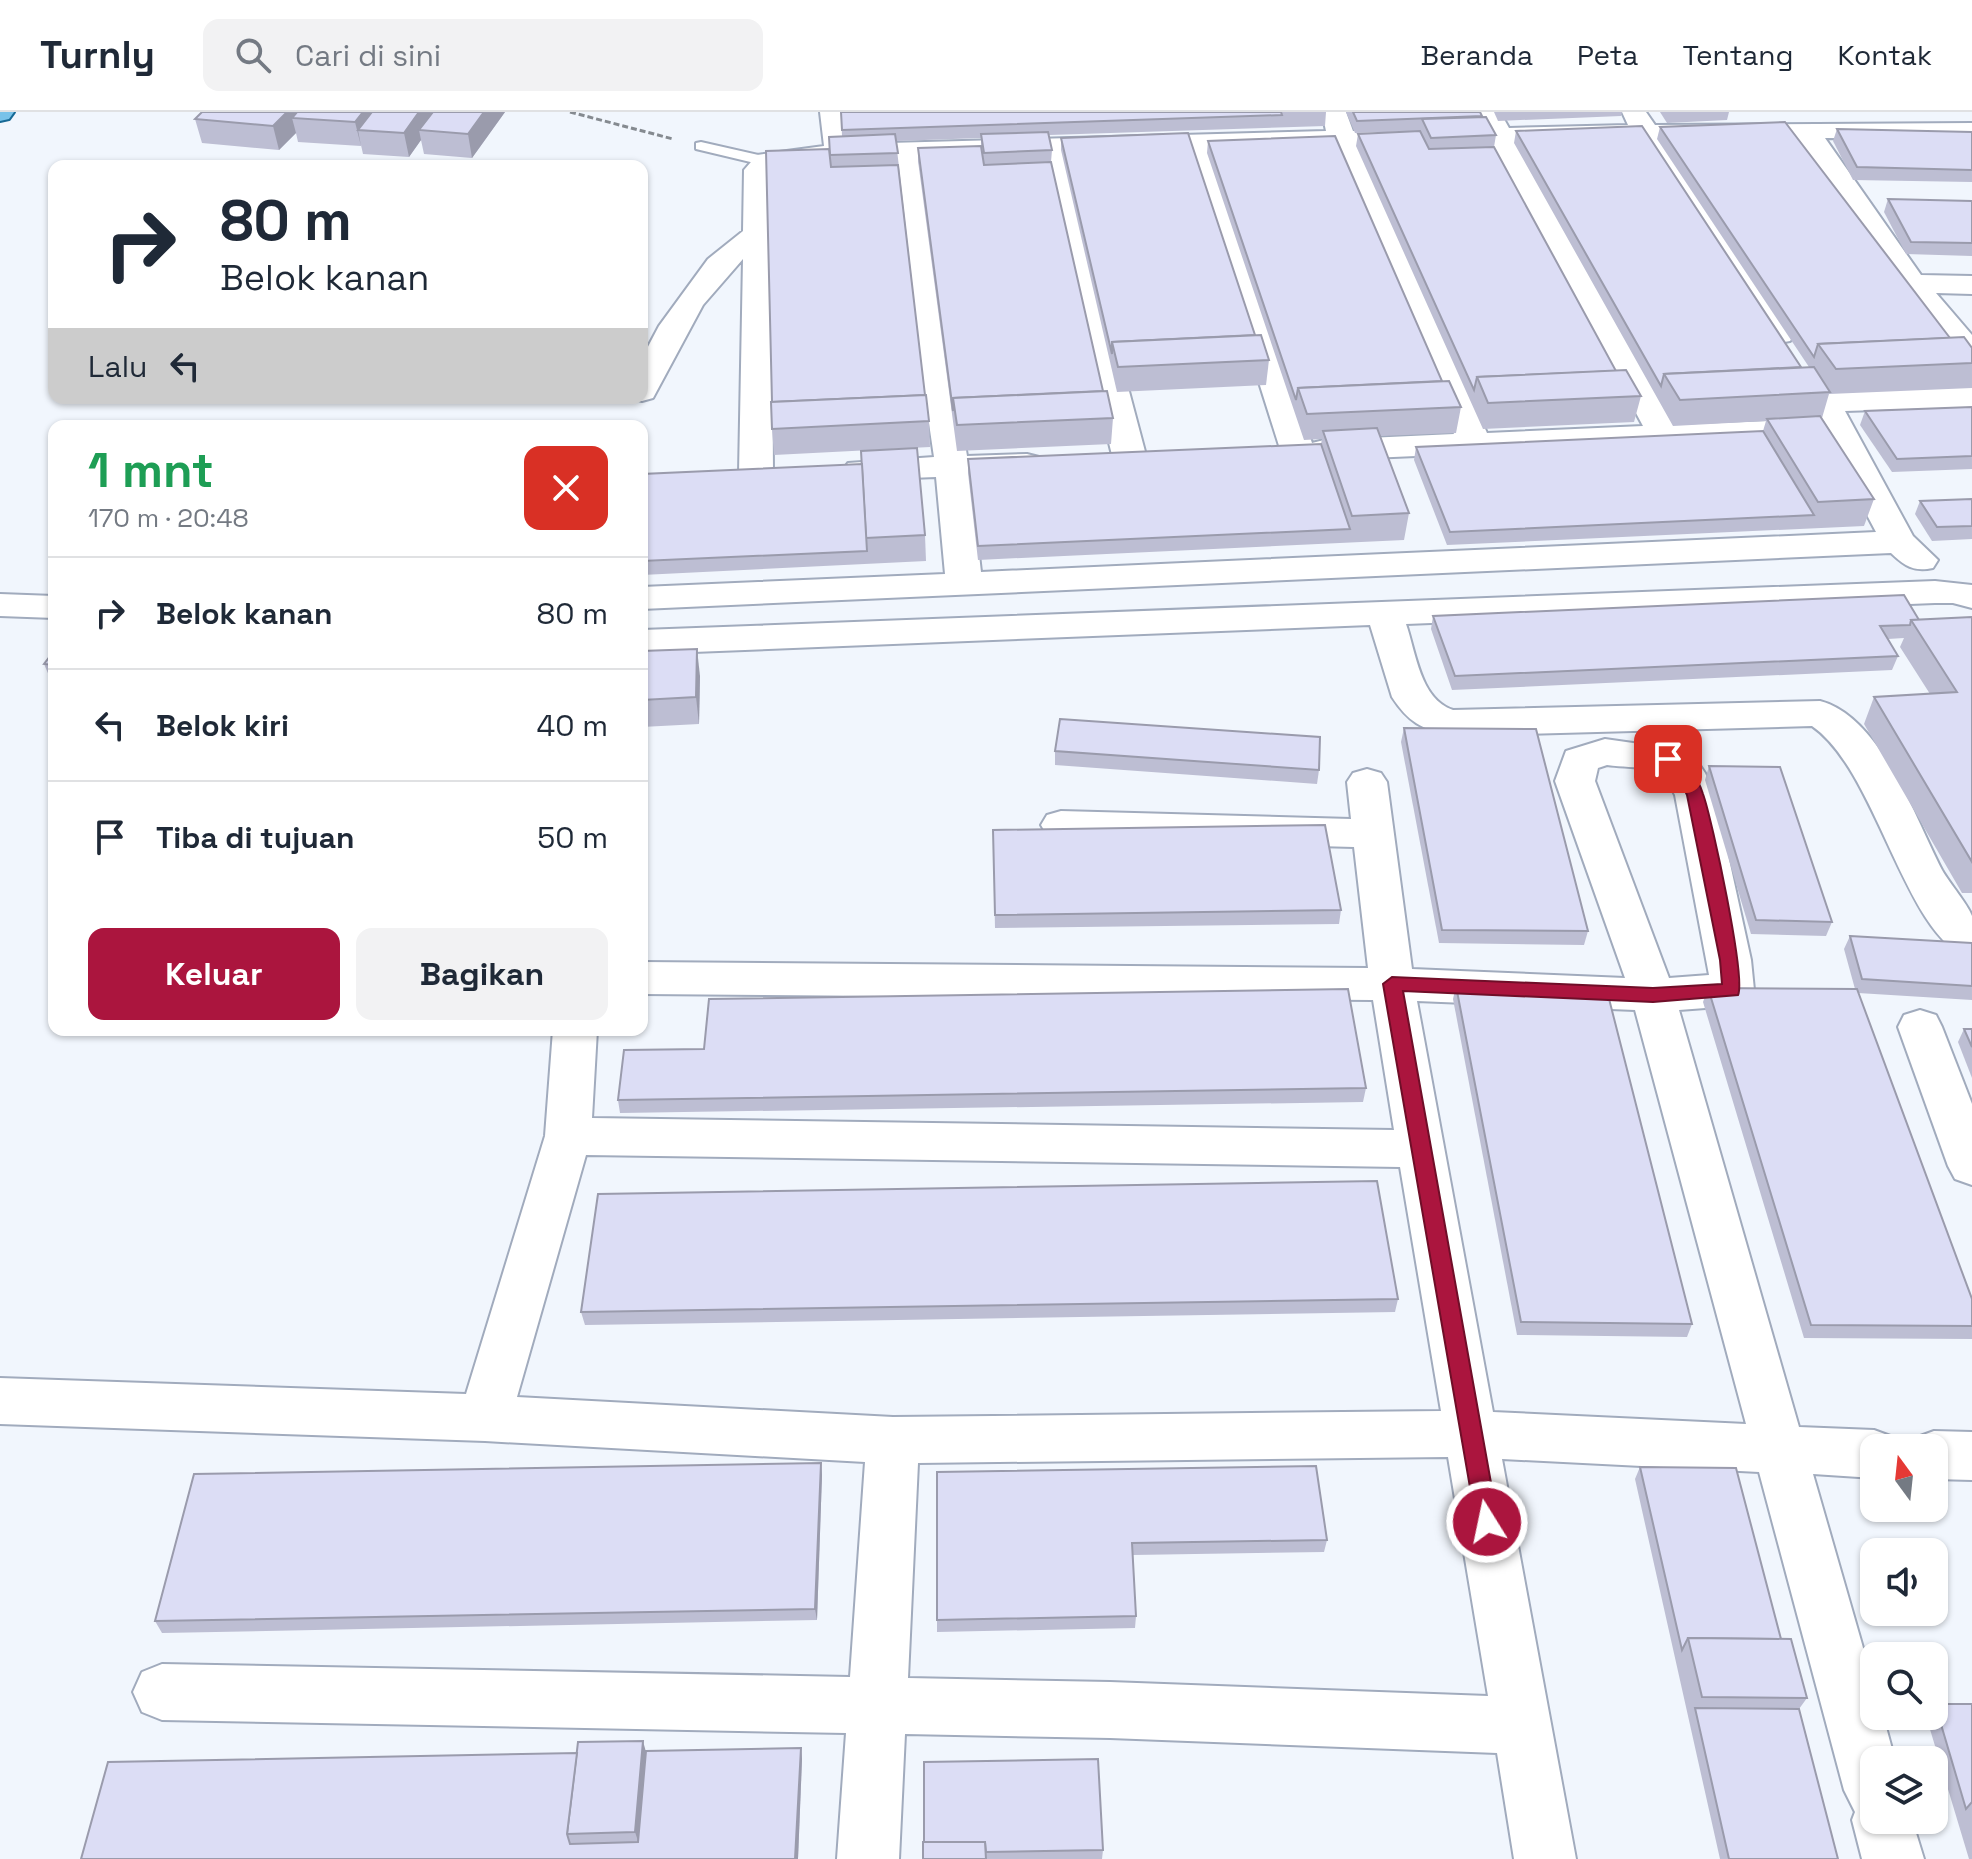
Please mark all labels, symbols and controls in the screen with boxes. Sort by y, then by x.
search box [203,19,763,91]
text: Turnly [40,31,155,79]
icon: search [231,33,275,77]
text: Cari di sini [295,36,441,75]
text: Beranda [1421,37,1533,73]
text: Peta [1577,37,1638,73]
text: Tentang [1682,37,1793,73]
text: Kontak [1837,37,1932,73]
text: 80 m [220,185,352,256]
icon: right [88,192,192,296]
text: Belok kanan [220,255,429,301]
icon: left [163,344,207,388]
text: Lalu [88,347,147,386]
text: 1 mnt [88,440,214,501]
button: close [524,446,608,530]
text: 170 m · 20:48 [88,501,249,535]
icon: right [88,591,132,635]
text: Belok kanan [156,594,332,633]
text: 80 m [537,594,608,633]
icon: left [88,703,132,747]
text: Belok kiri [156,706,289,745]
text: 40 m [537,706,608,745]
pin [1634,725,1702,793]
icon: arrive [1646,737,1690,781]
icon: arrive [88,815,132,859]
text: Tiba di tujuan [156,818,355,857]
text: 50 m [537,818,608,857]
button: Keluar [88,928,340,1020]
button: Bagikan [356,928,608,1020]
north arrow [1860,1434,1948,1522]
map controls [1860,1434,1948,1834]
position arrow [1445,1480,1529,1564]
button: sound [1860,1538,1948,1626]
button: search [1860,1642,1948,1730]
button: layers [1860,1746,1948,1834]

